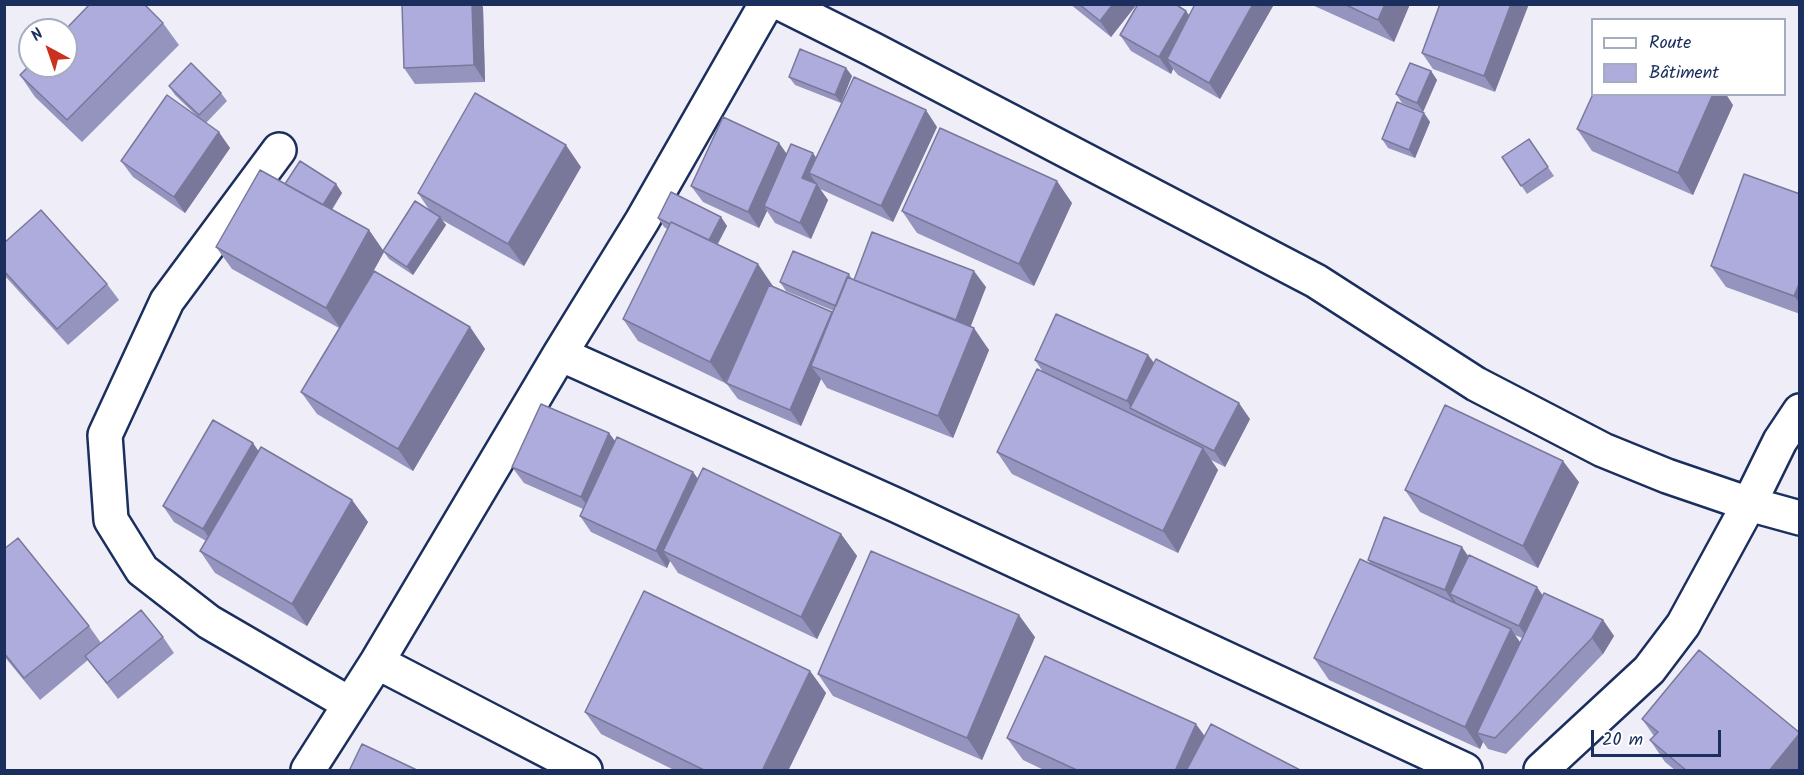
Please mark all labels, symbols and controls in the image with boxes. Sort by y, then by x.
north arrow [18,18,78,78]
legend [1591,18,1786,96]
text: N [25,23,49,48]
text: Route [1649,29,1691,58]
text: Bâtiment [1649,59,1719,88]
scale bar [1594,718,1724,756]
text: 20 m [1602,726,1643,755]

